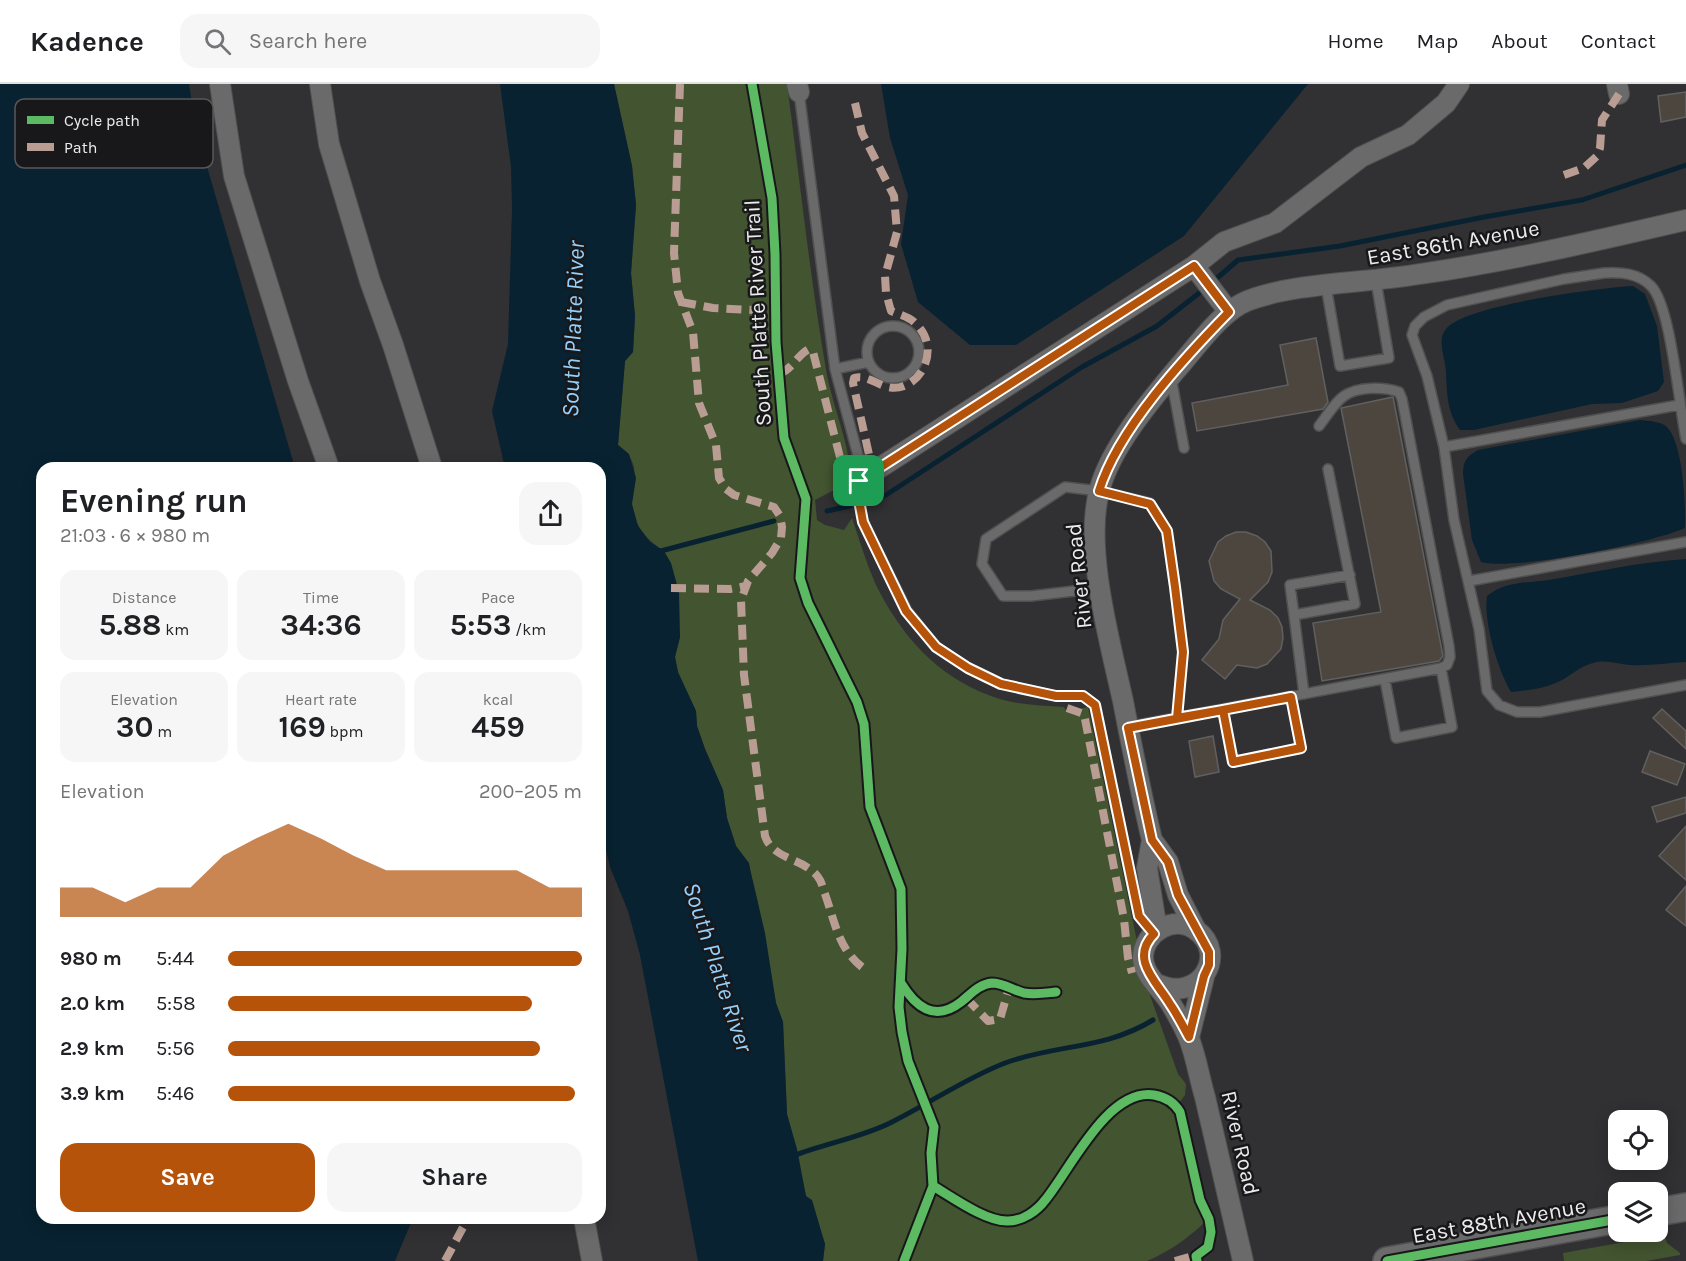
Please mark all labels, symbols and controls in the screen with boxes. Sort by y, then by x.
search box [180,14,600,68]
text: Kadence [30,25,144,58]
icon: search [201,25,234,58]
text: Search here [249,28,367,54]
text: Home [1328,29,1384,53]
text: Map [1417,29,1458,53]
text: About [1491,29,1548,53]
text: Contact [1581,29,1656,53]
legend [15,99,213,168]
text: Cycle path [64,111,140,130]
text: Path [64,138,97,157]
street label: South Platte River Trail [739,199,777,427]
street label: East 86th Avenue [1365,215,1541,271]
water label: South Platte River [556,239,590,418]
pin [833,455,884,506]
icon: arrive [842,464,875,497]
text: Evening run [60,482,248,520]
button: share [519,482,582,545]
street label: River Road [1061,522,1097,630]
text: 21:03 · 6 × 980 m [60,524,210,547]
text: Distance [112,588,176,607]
text: Time [303,588,339,607]
text: Pace [481,588,515,607]
text: 5.88 [99,607,161,643]
text: 34:36 [280,607,362,643]
text: 5:53 [450,607,511,643]
text: km [161,620,189,639]
text: /km [511,620,546,639]
text: Elevation [110,690,178,709]
text: Heart rate [285,690,357,709]
text: kcal [483,690,513,709]
text: 30 [116,709,153,745]
text: 169 [279,709,326,745]
text: 459 [471,709,525,745]
text: m [153,722,172,741]
text: bpm [326,722,363,741]
text: Elevation [60,780,145,803]
text: 200–205 m [479,780,582,803]
water label: South Platte River [677,879,759,1056]
text: 980 m [60,947,122,970]
text: 5:44 [156,947,194,970]
text: 2.0 km [60,992,125,1015]
text: 5:58 [156,992,195,1015]
text: 2.9 km [60,1037,124,1060]
text: 5:56 [156,1037,195,1060]
text: 3.9 km [60,1082,125,1105]
text: 5:46 [156,1082,195,1105]
street label: River Road [1215,1088,1265,1198]
map controls [1608,1110,1668,1242]
button: locate [1608,1110,1668,1170]
button: Save [60,1143,315,1212]
button: Share [327,1143,582,1212]
button: layers [1608,1182,1668,1242]
street label: East 88th Avenue [1410,1193,1588,1249]

